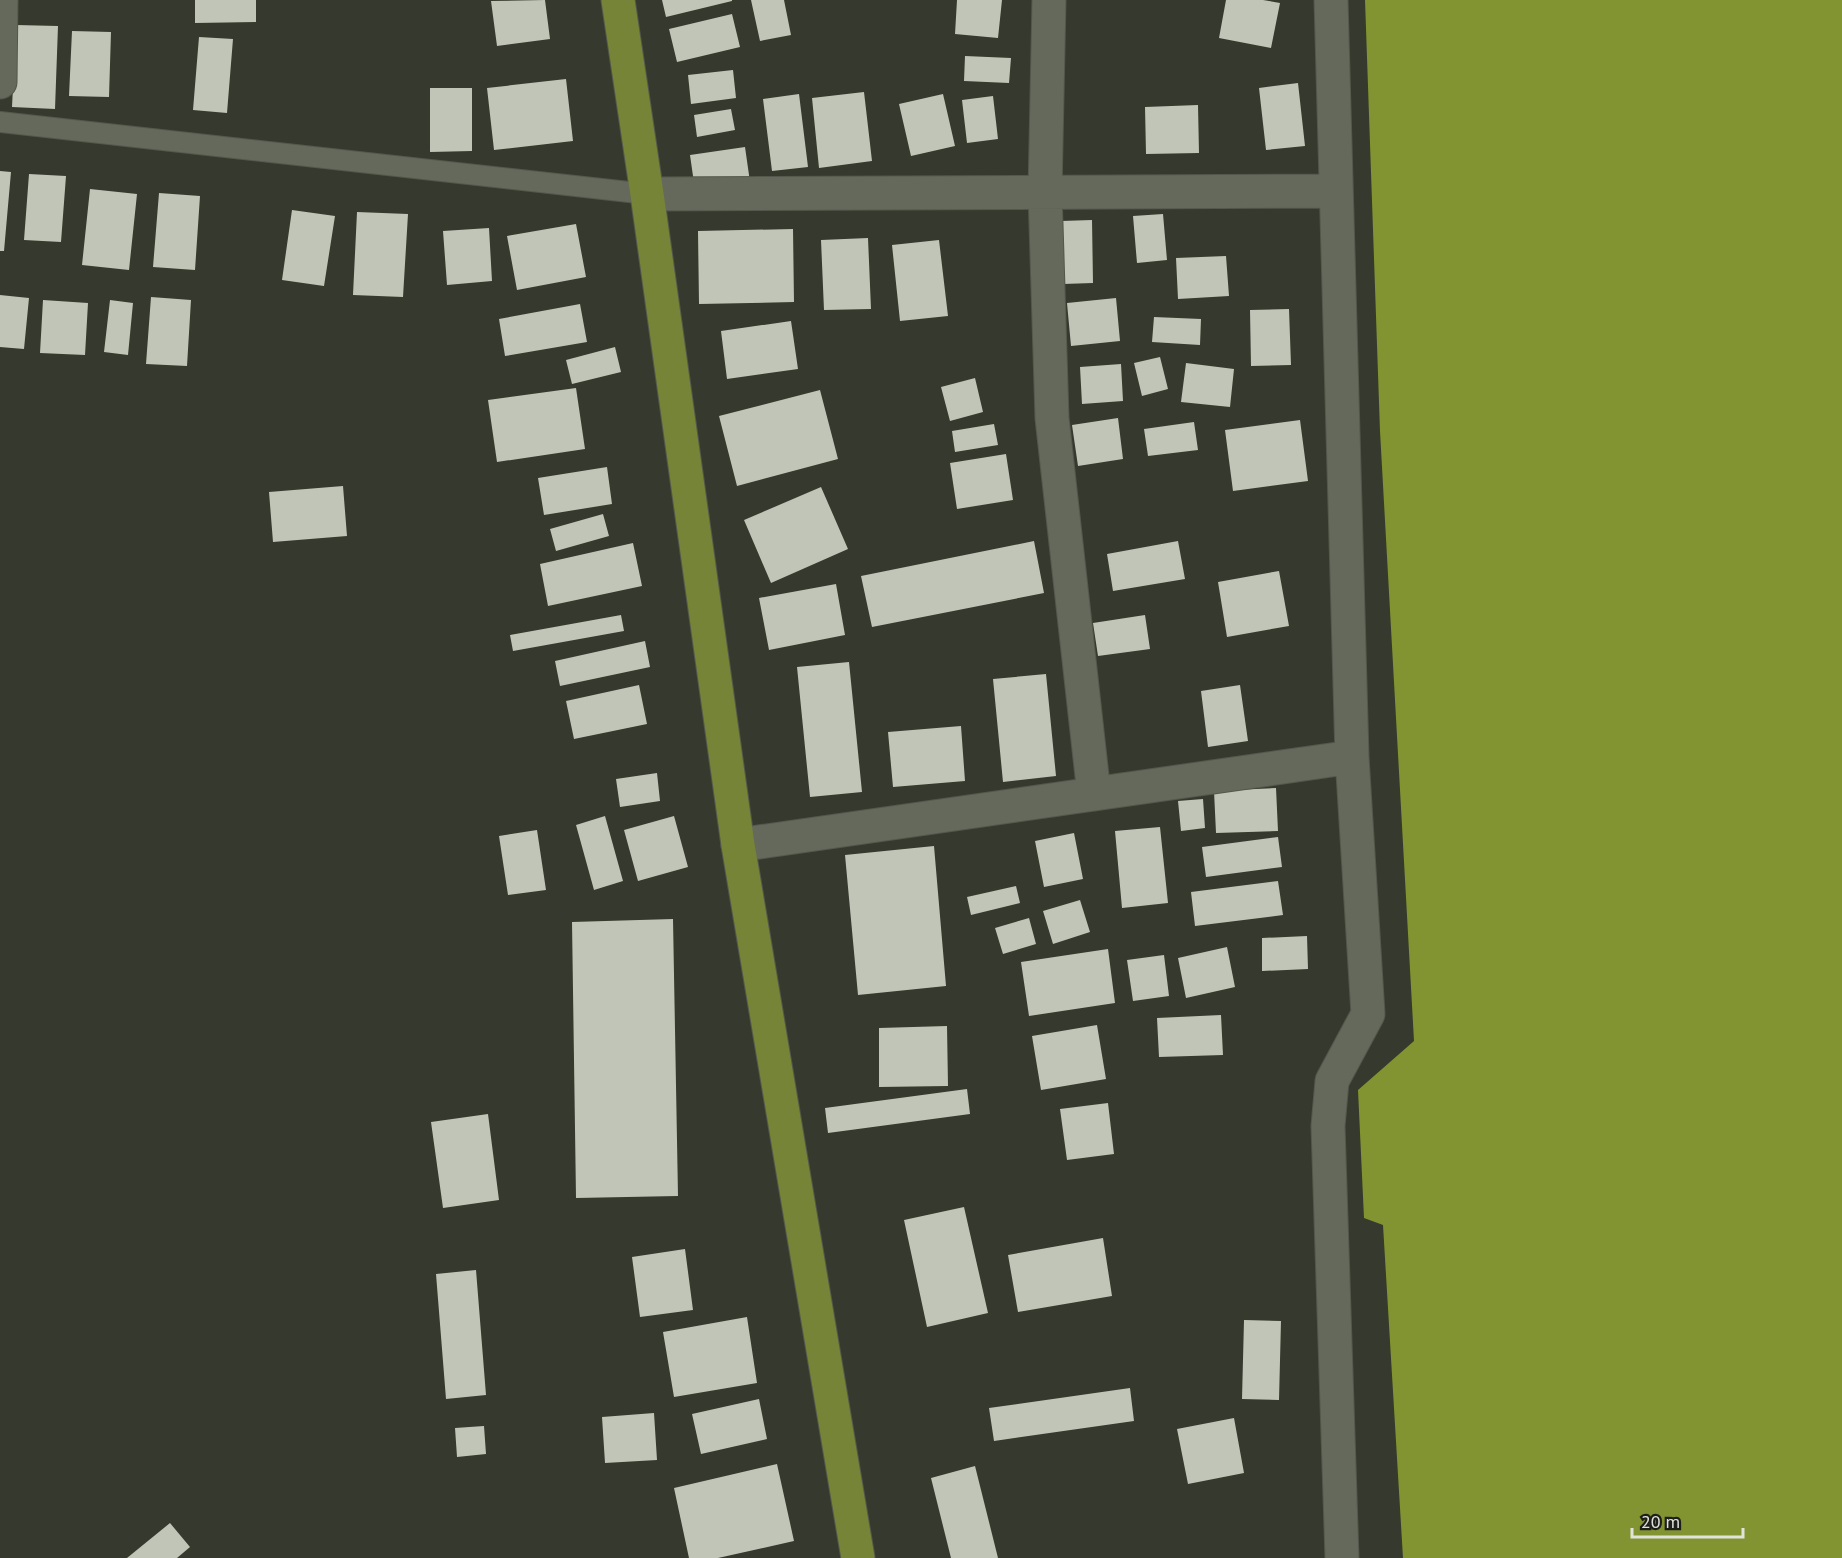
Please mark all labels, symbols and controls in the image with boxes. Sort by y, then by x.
scale bar [1632,1501,1743,1539]
text: 20 m [1641,1510,1680,1533]

